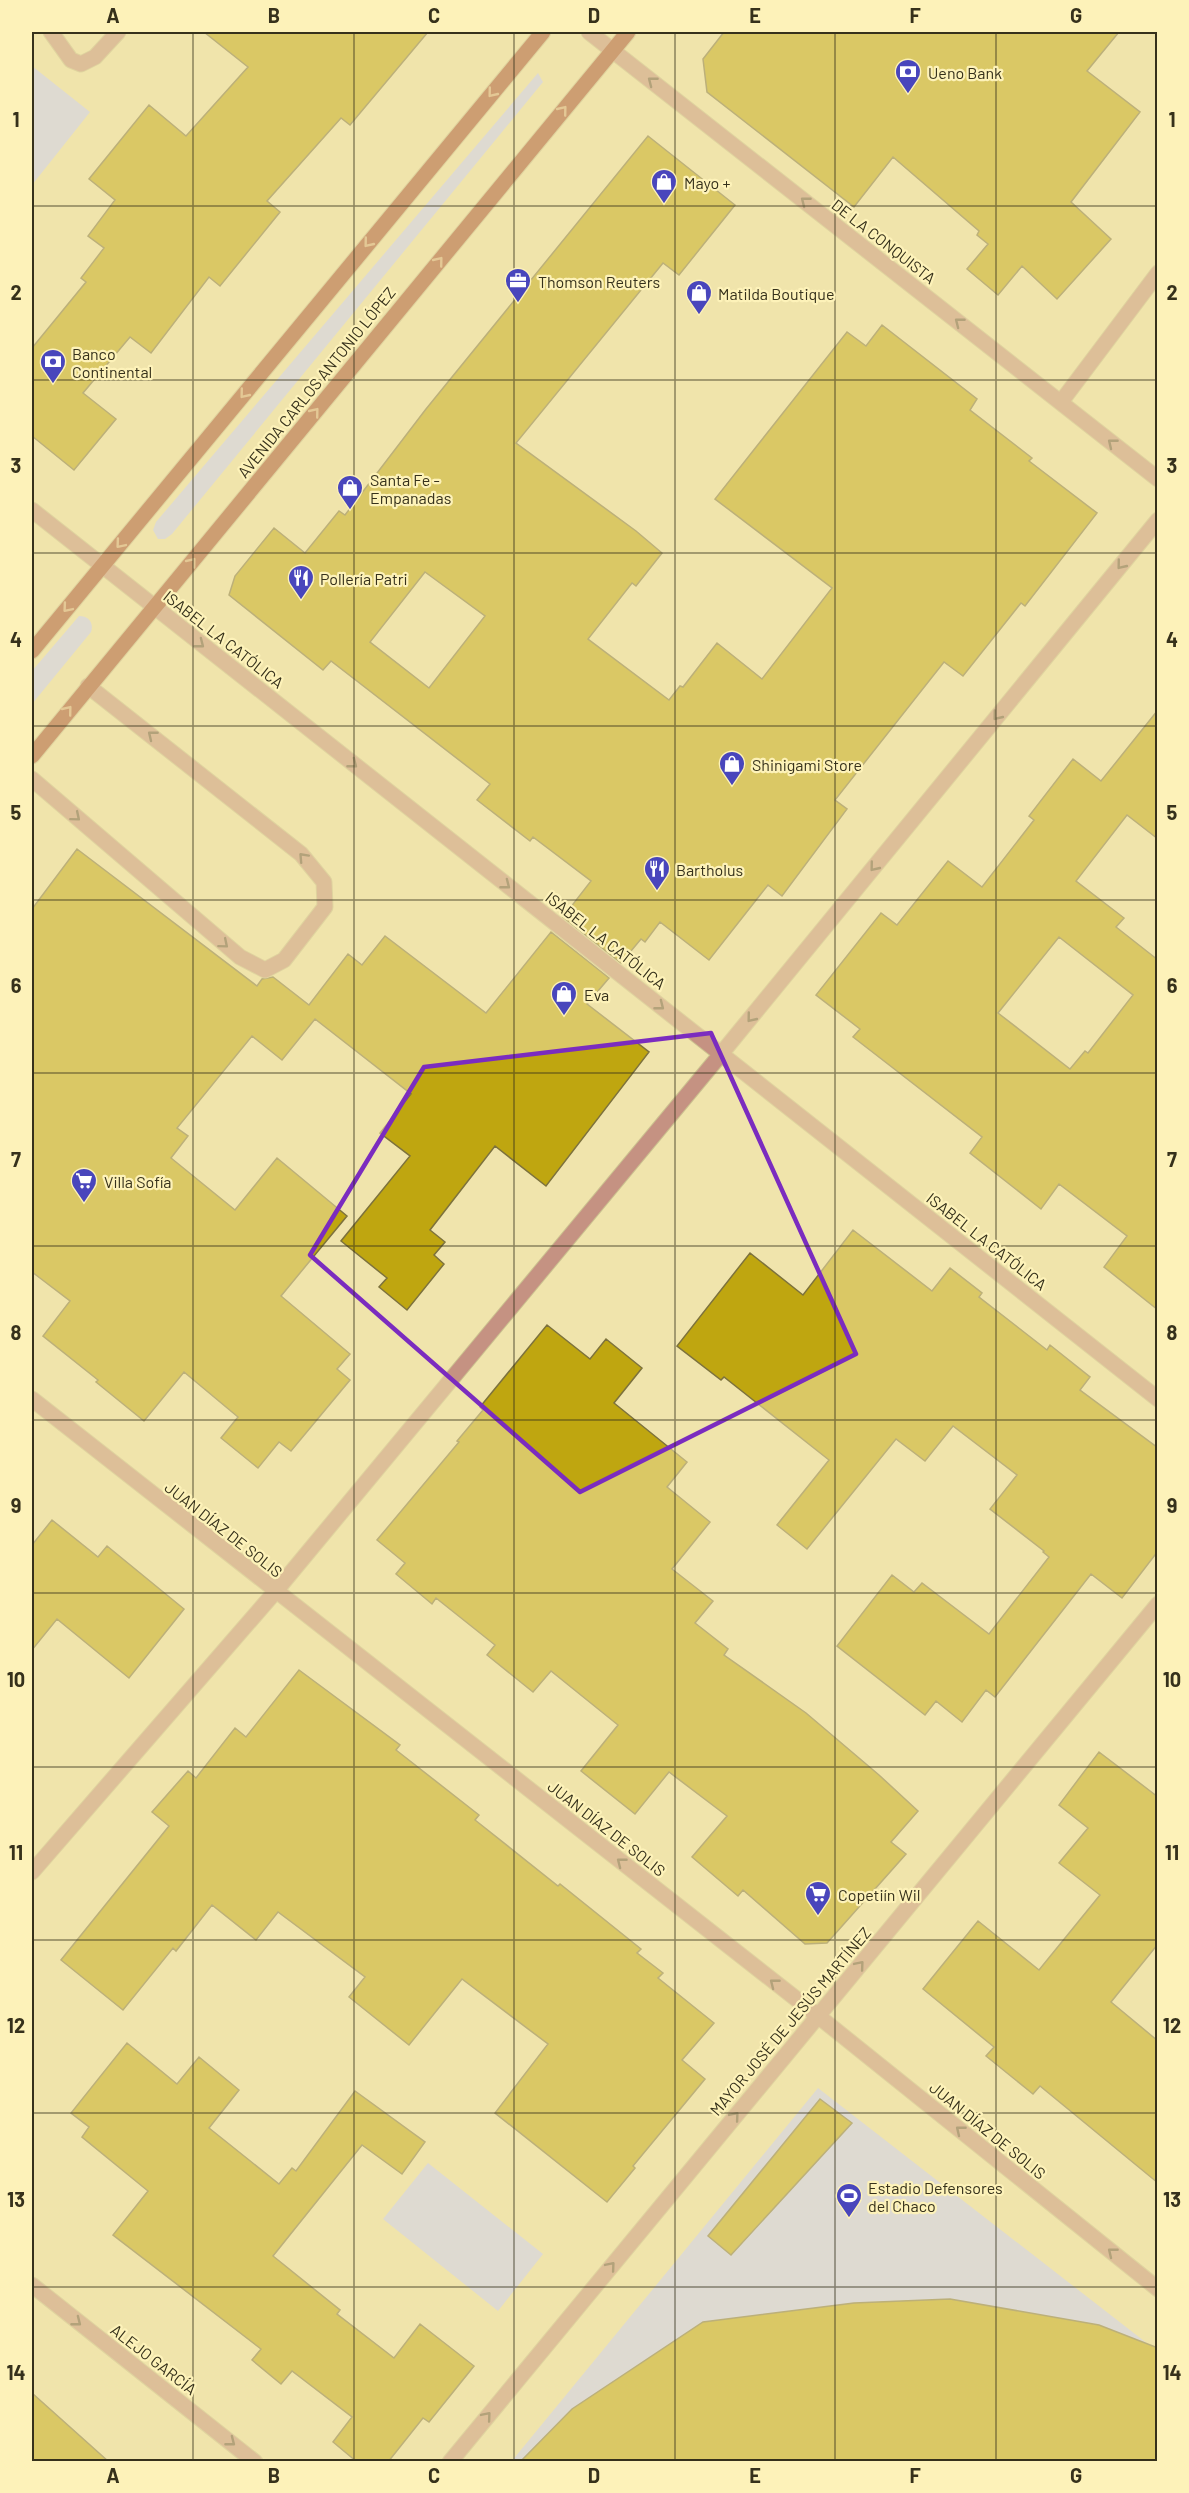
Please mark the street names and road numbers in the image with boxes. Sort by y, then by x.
street label: DE LA CONQUISTA [828,195,940,288]
street label: AVENIDA CARLOS ANTONIO LÓPEZ [233,283,399,481]
street label: ISABEL LA CATÓLICA [160,586,288,692]
street label: ISABEL LA CATÓLICA [542,887,670,993]
street label: ISABEL LA CATÓLICA [923,1188,1051,1294]
street label: JUAN DÍAZ DE SOLIS [161,1477,287,1581]
street label: JUAN DÍAZ DE SOLIS [544,1776,670,1880]
street label: MAYOR JOSÉ DE JESÚS MARTÍNEZ [706,1923,874,2119]
street label: JUAN DÍAZ DE SOLIS [926,2077,1050,2183]
street label: ALEJO GARCÍA [107,2320,201,2399]

